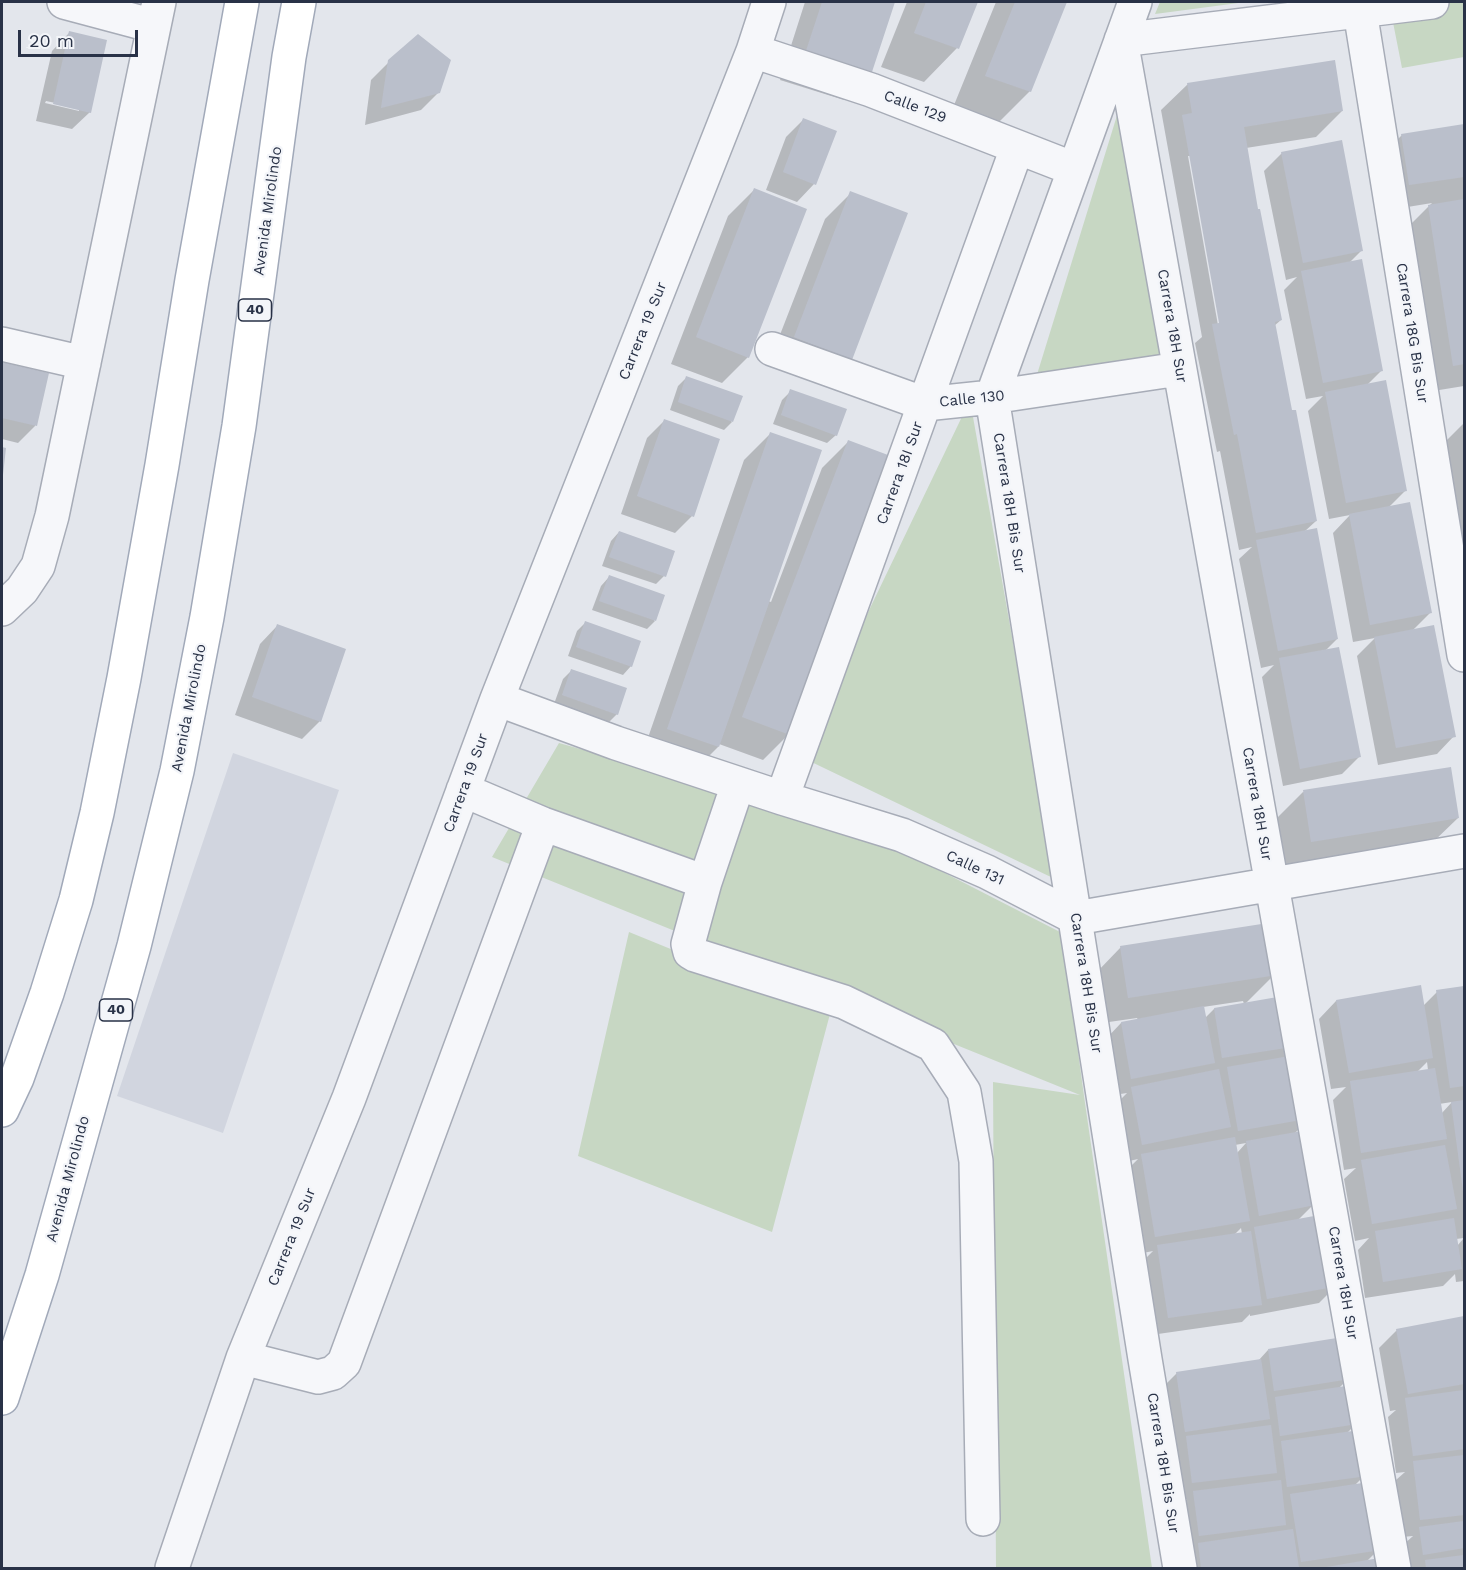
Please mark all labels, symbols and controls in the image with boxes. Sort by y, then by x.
scale bar [21,18,141,56]
text: 20 m [29,30,74,51]
street label: Calle 129 [881,87,949,127]
street label: Avenida Mirolindo [250,145,286,277]
street label: Carrera 18G Bis Sur [1392,262,1432,404]
street label: Carrera 18H Sur [1153,268,1191,384]
street label: Carrera 19 Sur [615,279,671,383]
road number: 40 [238,299,272,321]
street label: Calle 130 [938,387,1006,411]
street label: Carrera 18I Sur [873,419,927,527]
street label: Carrera 18H Bis Sur [989,432,1029,574]
street label: Avenida Mirolindo [168,642,210,774]
street label: Carrera 19 Sur [440,731,492,835]
street label: Carrera 18H Sur [1238,746,1276,862]
street label: Calle 131 [943,847,1007,889]
street label: Carrera 18H Bis Sur [1066,912,1106,1054]
road number: 40 [100,999,132,1021]
street label: Avenida Mirolindo [42,1114,94,1244]
street label: Carrera 19 Sur [264,1185,320,1289]
street label: Carrera 18H Sur [1324,1225,1362,1341]
street label: Carrera 18H Bis Sur [1143,1392,1183,1534]

